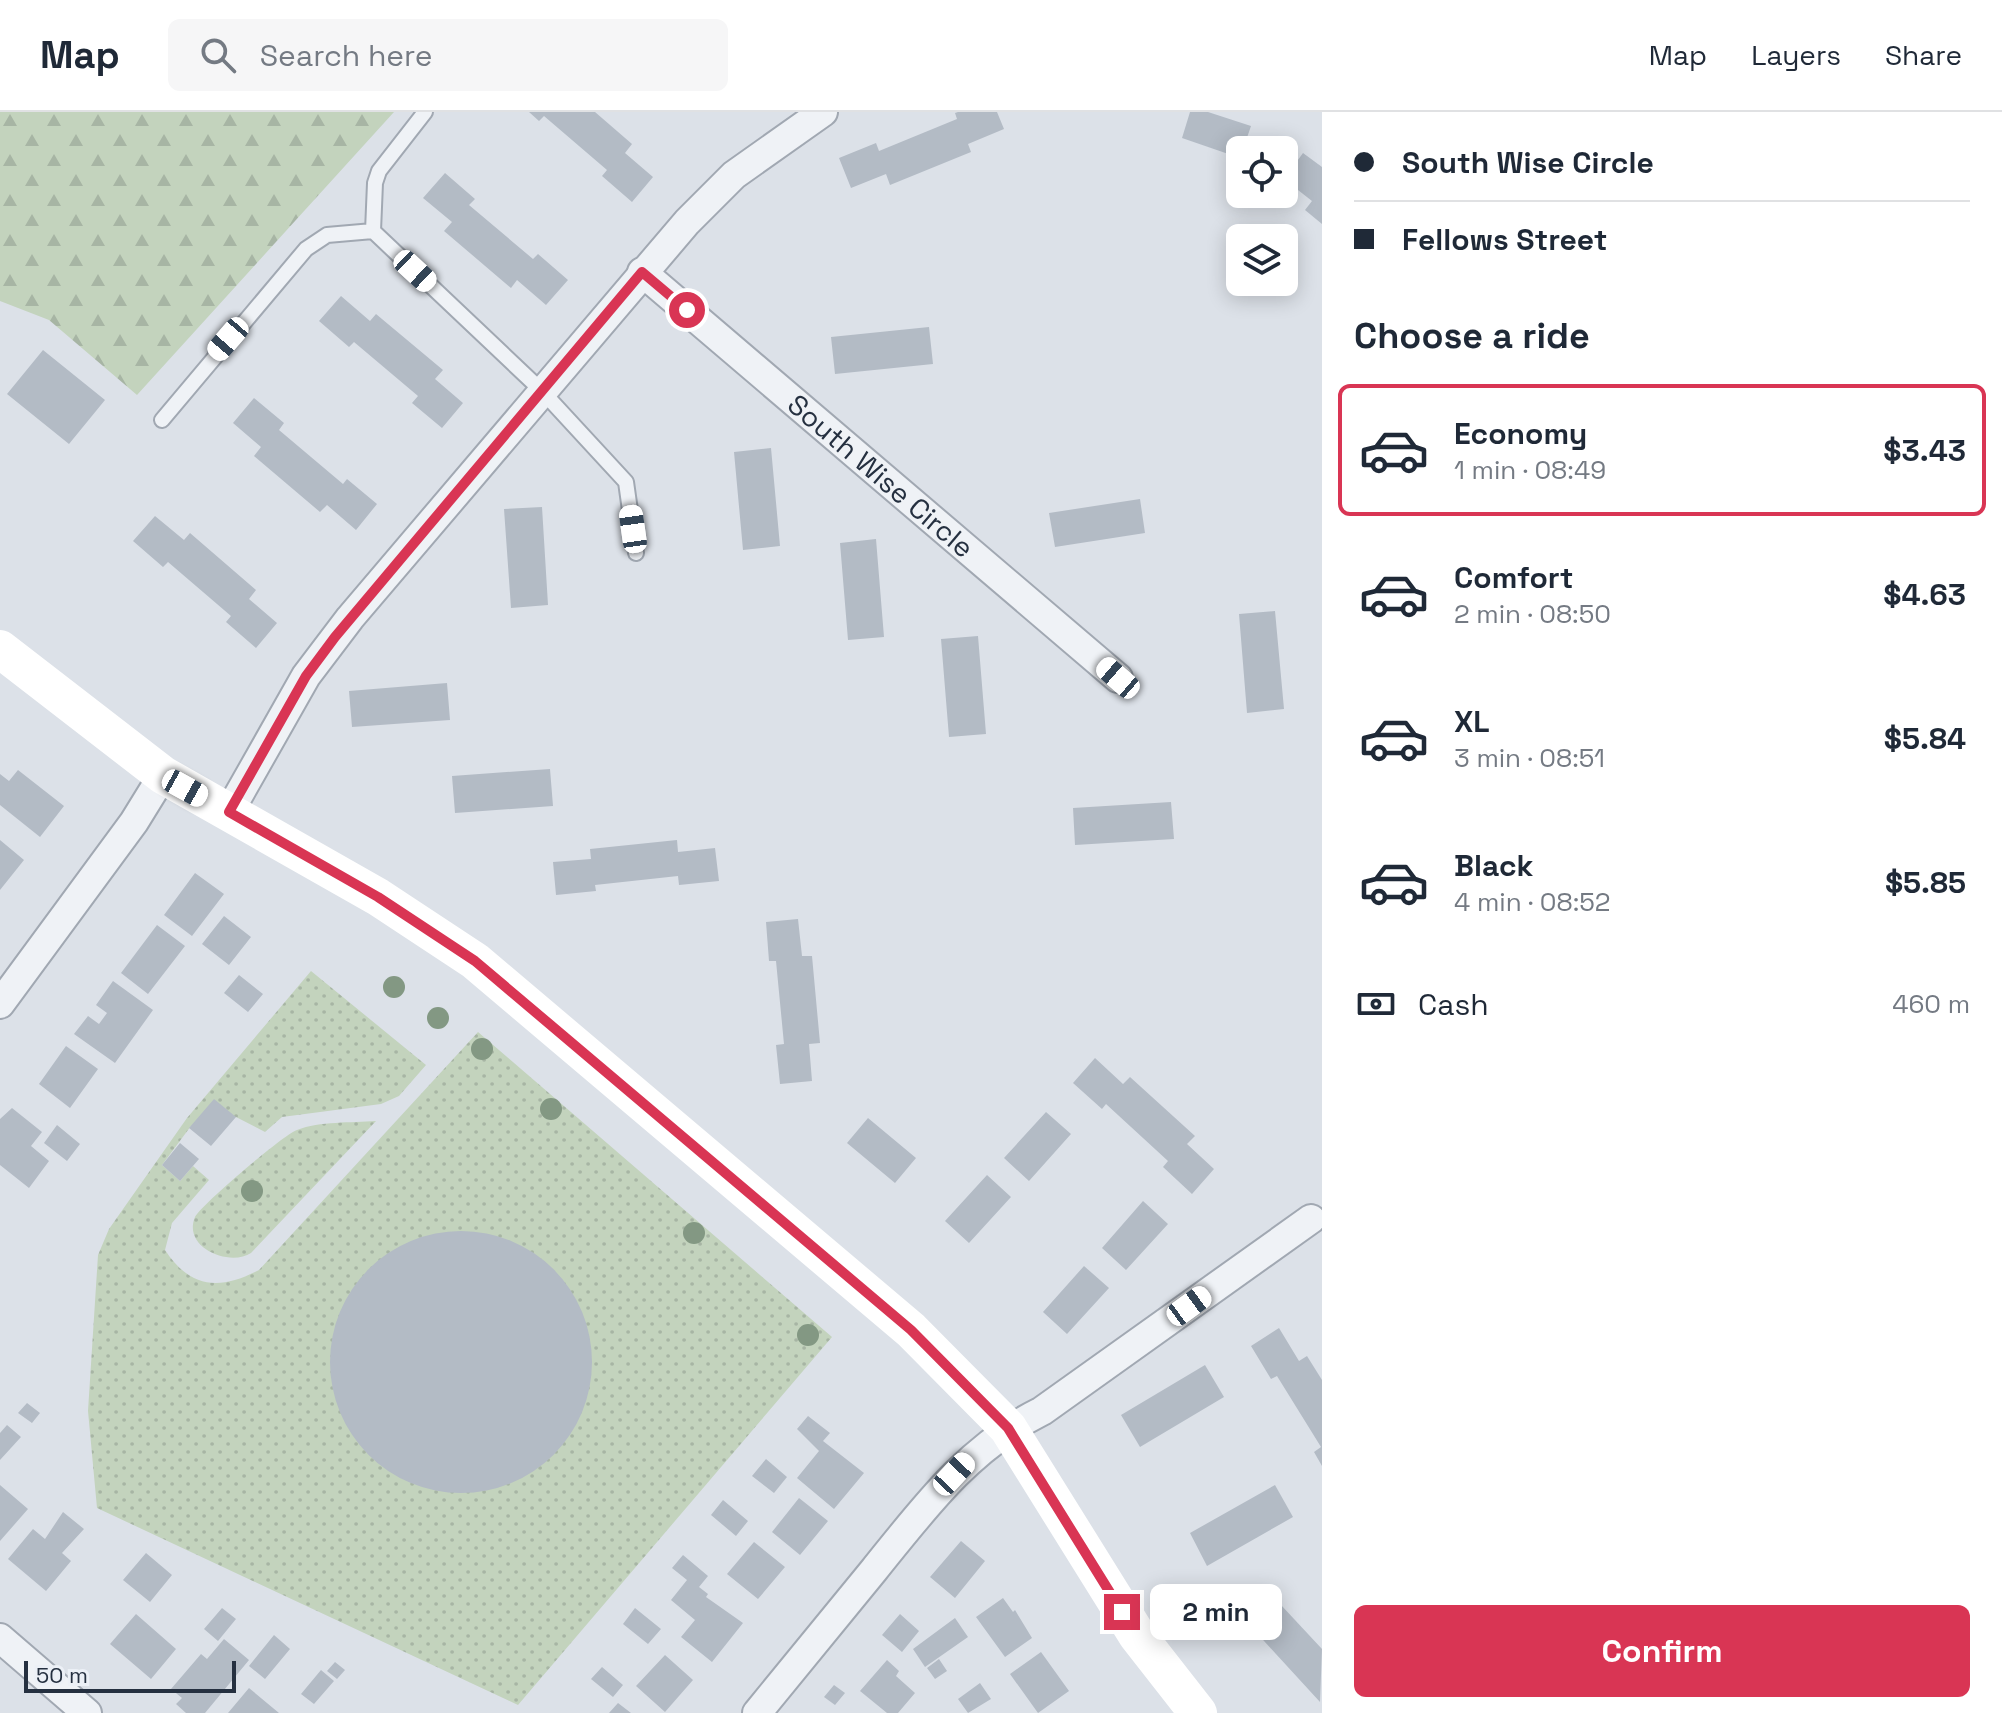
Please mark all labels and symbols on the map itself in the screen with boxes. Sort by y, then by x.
car [389,246,441,296]
route start [669,292,705,328]
car [203,313,253,365]
street label: South Wise Circle [780,386,982,565]
car [618,504,648,554]
car [1092,653,1144,703]
car [158,766,212,810]
car [1163,1282,1215,1330]
car [929,1448,979,1500]
callout: 2 min [1150,1584,1282,1640]
route end [1104,1594,1140,1630]
scale bar [24,1657,236,1693]

